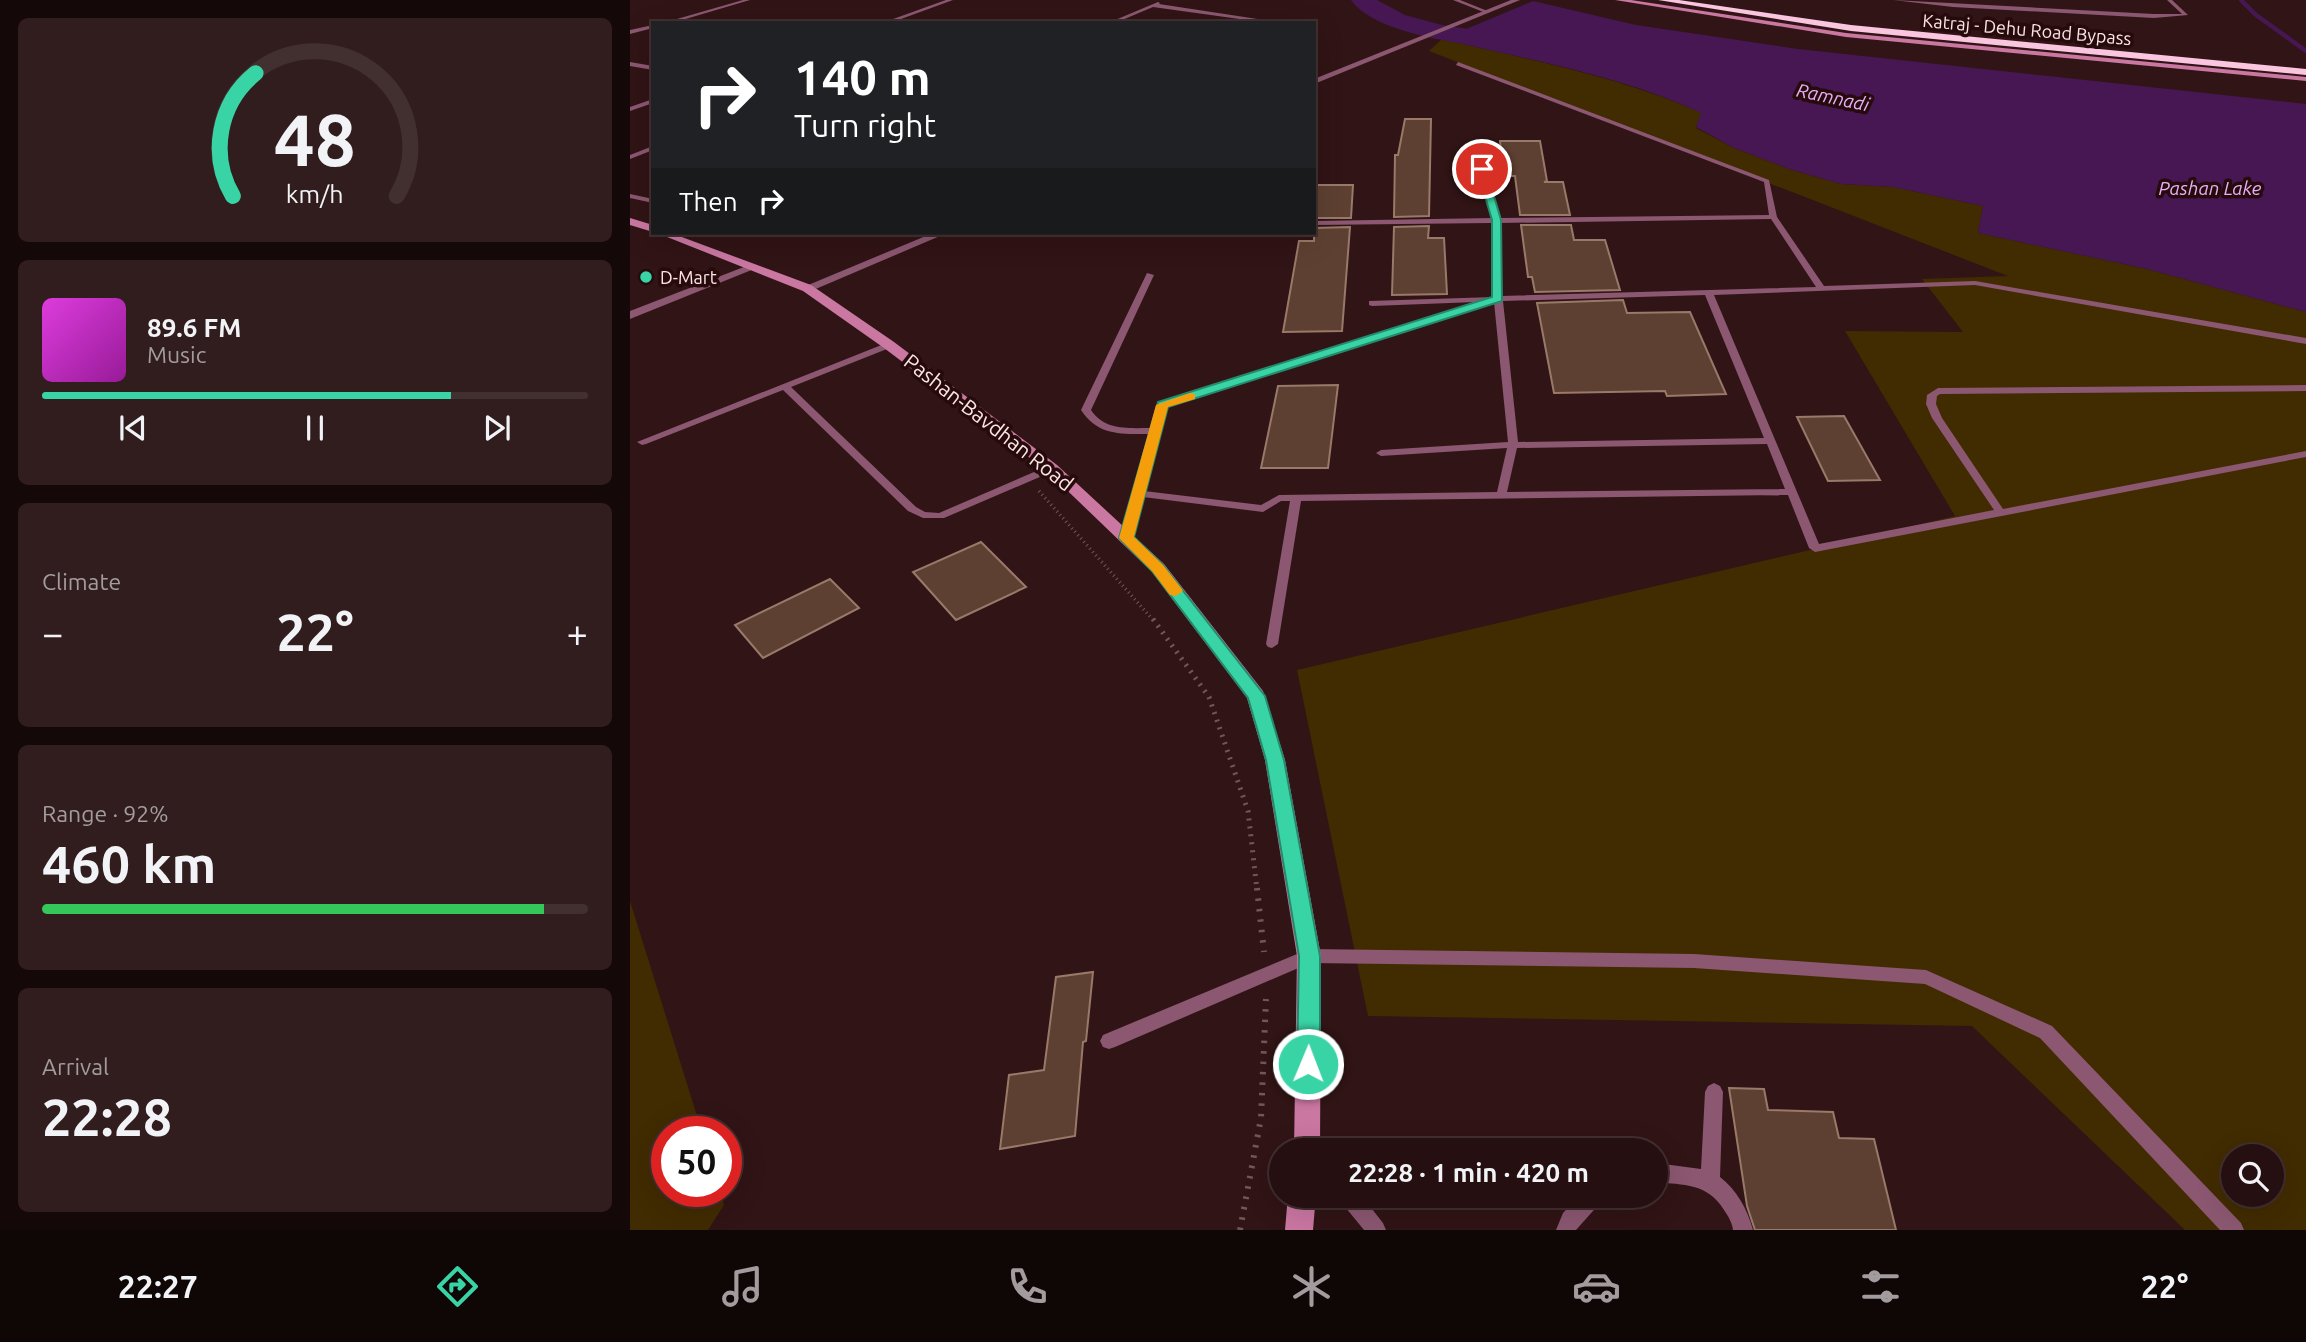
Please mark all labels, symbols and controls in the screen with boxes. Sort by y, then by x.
street label: Katraj - Dehu Road Bypass [1922,10,2132,48]
icon: right [679,49,770,140]
text: 140 m [794,49,931,104]
water label: Ramnadi [1795,79,1873,116]
text: 48 [274,99,356,181]
text: Turn right [794,107,936,143]
pin [1452,139,1512,199]
icon: arrive [1463,150,1501,188]
water label: Pashan Lake [2159,177,2262,199]
text: km/h [286,180,344,208]
icon: right [752,182,790,220]
text: Then [679,187,738,216]
place label: D-Mart [660,267,717,287]
marker: D-Mart [638,269,654,285]
text: 89.6 FM [147,313,241,342]
text: Music [147,342,206,367]
street label: Pashan-Bavdhan Road [900,349,1078,495]
icon: previous [114,409,152,447]
icon: pause [296,409,334,447]
icon: next [478,409,516,447]
text: Climate [42,569,121,594]
text: 22° [276,603,354,661]
text: − [42,612,63,654]
text: + [567,612,588,654]
text: Range · 92% [42,801,169,826]
text: 460 km [42,835,216,893]
position arrow [1271,1027,1345,1101]
text: Arrival [42,1054,109,1079]
text: 22:28 [42,1088,172,1146]
speed limit sign: 50 [651,1116,742,1207]
map controls [2221,1144,2284,1207]
button: search [2221,1144,2284,1207]
text: 22:28 · 1 min · 420 m [1348,1158,1589,1187]
icon: directions [433,1262,482,1311]
icon: music [718,1262,767,1311]
icon: phone [1003,1262,1052,1311]
icon: climate [1287,1262,1336,1311]
icon: car [1572,1262,1621,1311]
icon: filters [1856,1262,1905,1311]
text: 22:27 [118,1268,198,1304]
text: 22° [2141,1268,2188,1304]

